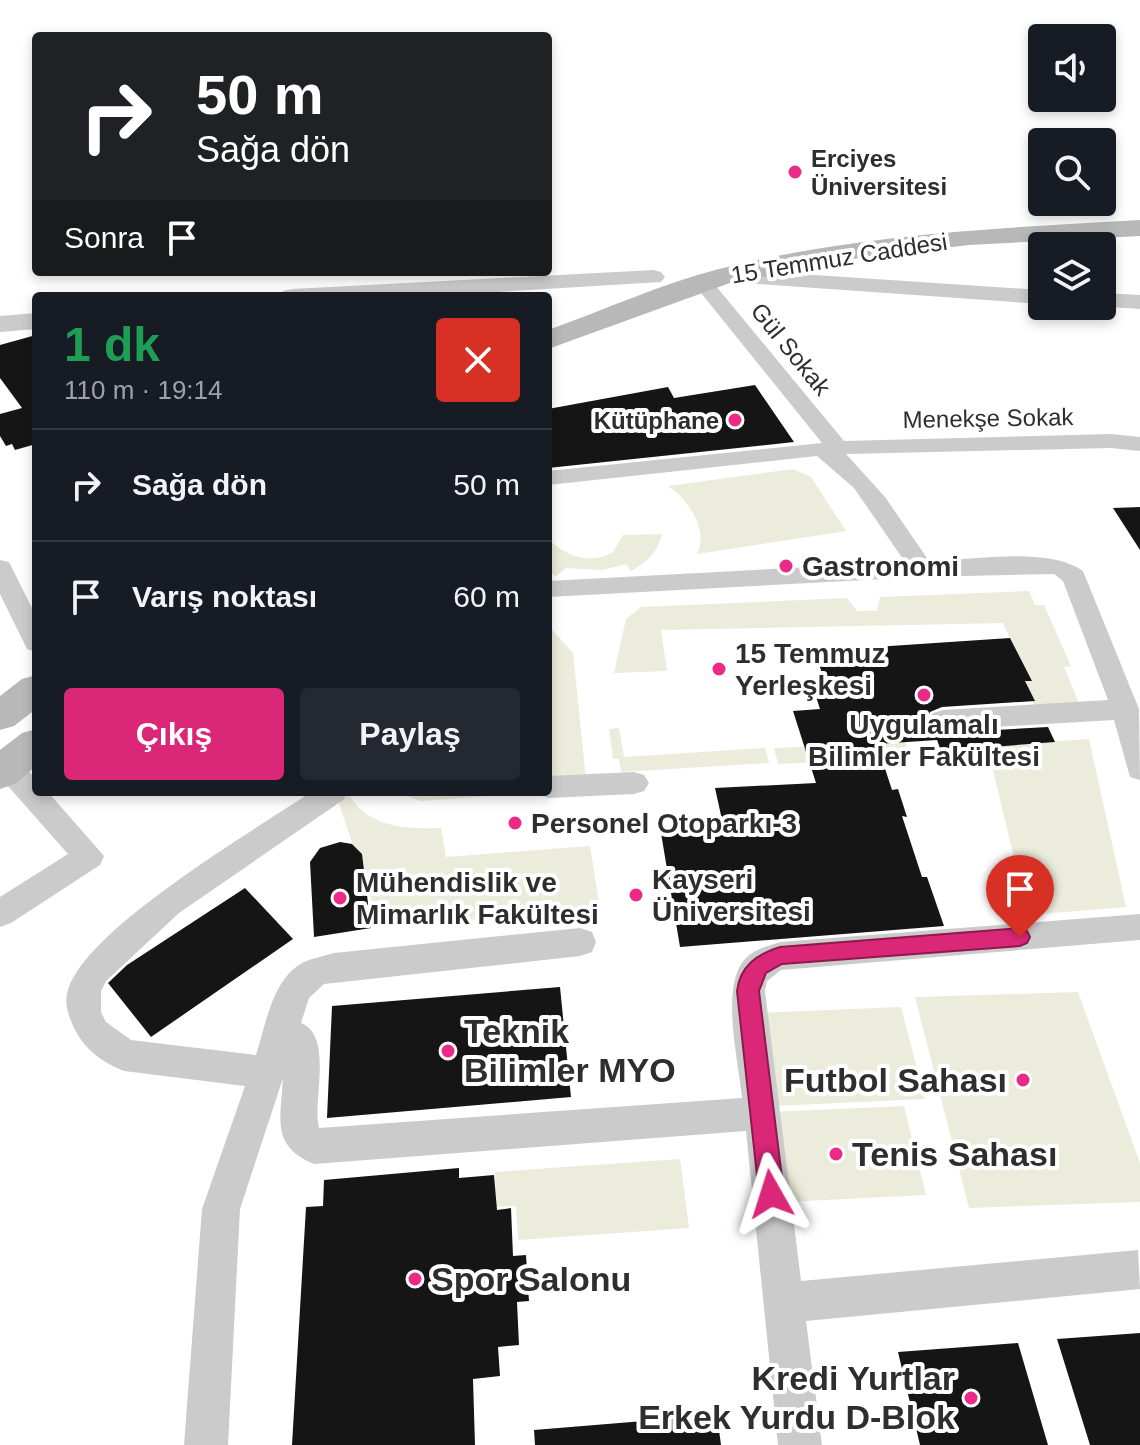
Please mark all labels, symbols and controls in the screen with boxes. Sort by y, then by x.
map controls [1028,24,1116,320]
button: sound [1028,24,1116,112]
text: 50 m [196,63,324,126]
icon: right [64,64,168,168]
button: search [1028,128,1116,216]
text: Sağa dön [196,129,350,170]
place label: Erciyes Üniversitesi [811,145,947,200]
marker: Erciyes Üniversitesi [786,163,804,181]
icon: arrive [160,216,204,260]
text: Sonra [64,221,144,254]
street label: 15 Temmuz Caddesi [729,228,949,288]
button: layers [1028,232,1116,320]
street label: Gül Sokak [746,297,837,401]
text: 1 dk [64,318,160,371]
button: close [436,318,520,402]
text: 110 m · 19:14 [64,375,223,405]
street label: Menekşe Sokak [902,403,1075,433]
place label: Kütüphane [594,407,719,434]
marker: Kütüphane [726,411,744,429]
icon: right [64,463,108,507]
text: Sağa dön [132,468,267,501]
text: 50 m [453,468,520,501]
place label: Gastronomi [802,551,959,582]
marker: Gastronomi [777,557,795,575]
icon: arrive [64,575,108,619]
text: Varış noktası [132,580,317,613]
text: 60 m [453,580,520,613]
place label: 15 Temmuz Yerleşkesi [735,638,885,701]
marker: 15 Temmuz Yerleşkesi [710,660,728,678]
marker: Uygulamalı Bilimler Fakültesi [915,686,933,704]
button: Çıkış [64,688,284,780]
button: Paylaş [300,688,520,780]
place label: Uygulamalı Bilimler Fakültesi [808,709,1040,772]
place label: Personel Otoparkı-3 [531,808,797,839]
marker: Personel Otoparkı-3 [506,814,524,832]
pin [986,855,1054,937]
place label: Kayseri Üniversitesi [652,864,811,927]
place label: Mühendislik ve Mimarlık Fakültesi [356,867,599,930]
icon: arrive [998,867,1042,911]
marker: Kayseri Üniversitesi [627,886,645,904]
marker: Mühendislik ve Mimarlık Fakültesi [331,889,349,907]
place label: Teknik Bilimler MYO [464,1012,676,1089]
marker: Teknik Bilimler MYO [439,1042,457,1060]
place label: Futbol Sahası [784,1061,1007,1099]
marker: Futbol Sahası [1014,1071,1032,1089]
place label: Tenis Sahası [852,1135,1057,1173]
marker: Tenis Sahası [827,1145,845,1163]
position arrow [729,1152,813,1236]
place label: Spor Salonu [431,1260,631,1298]
marker: Spor Salonu [406,1270,424,1288]
place label: Kredi Yurtlar Erkek Yurdu D-Blok [638,1359,955,1436]
marker: Kredi Yurtlar Erkek Yurdu D-Blok [962,1389,980,1407]

